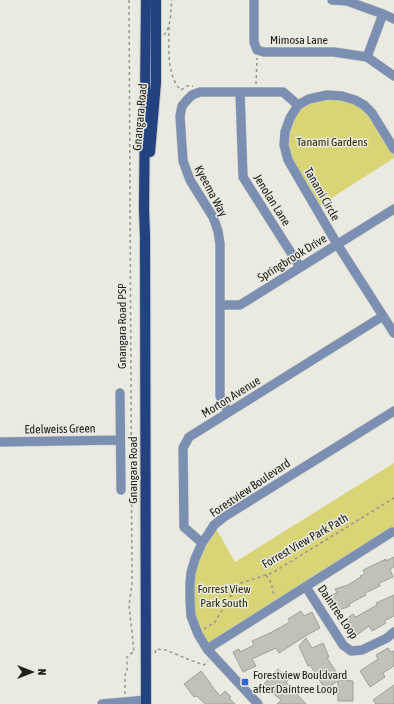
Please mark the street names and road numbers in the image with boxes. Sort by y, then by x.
street label: Mimosa Lane [270,33,328,47]
street label: Gnangara Road [130,83,150,151]
street label: Kyeema Way [192,163,230,219]
street label: Tanami Circle [301,165,343,223]
street label: Jenolan Lane [251,171,293,229]
street label: Springbrook Drive [255,231,329,285]
street label: Gnangara Road PSP [115,283,129,369]
street label: Morton Avenue [199,373,263,421]
street label: Edelweiss Green [24,421,96,437]
street label: Gnangara Road [126,436,140,504]
street label: Forestview Boulevard [207,456,293,520]
street label: Forrest View Park Path [259,511,351,571]
street label: Daintree Loop [315,582,361,642]

